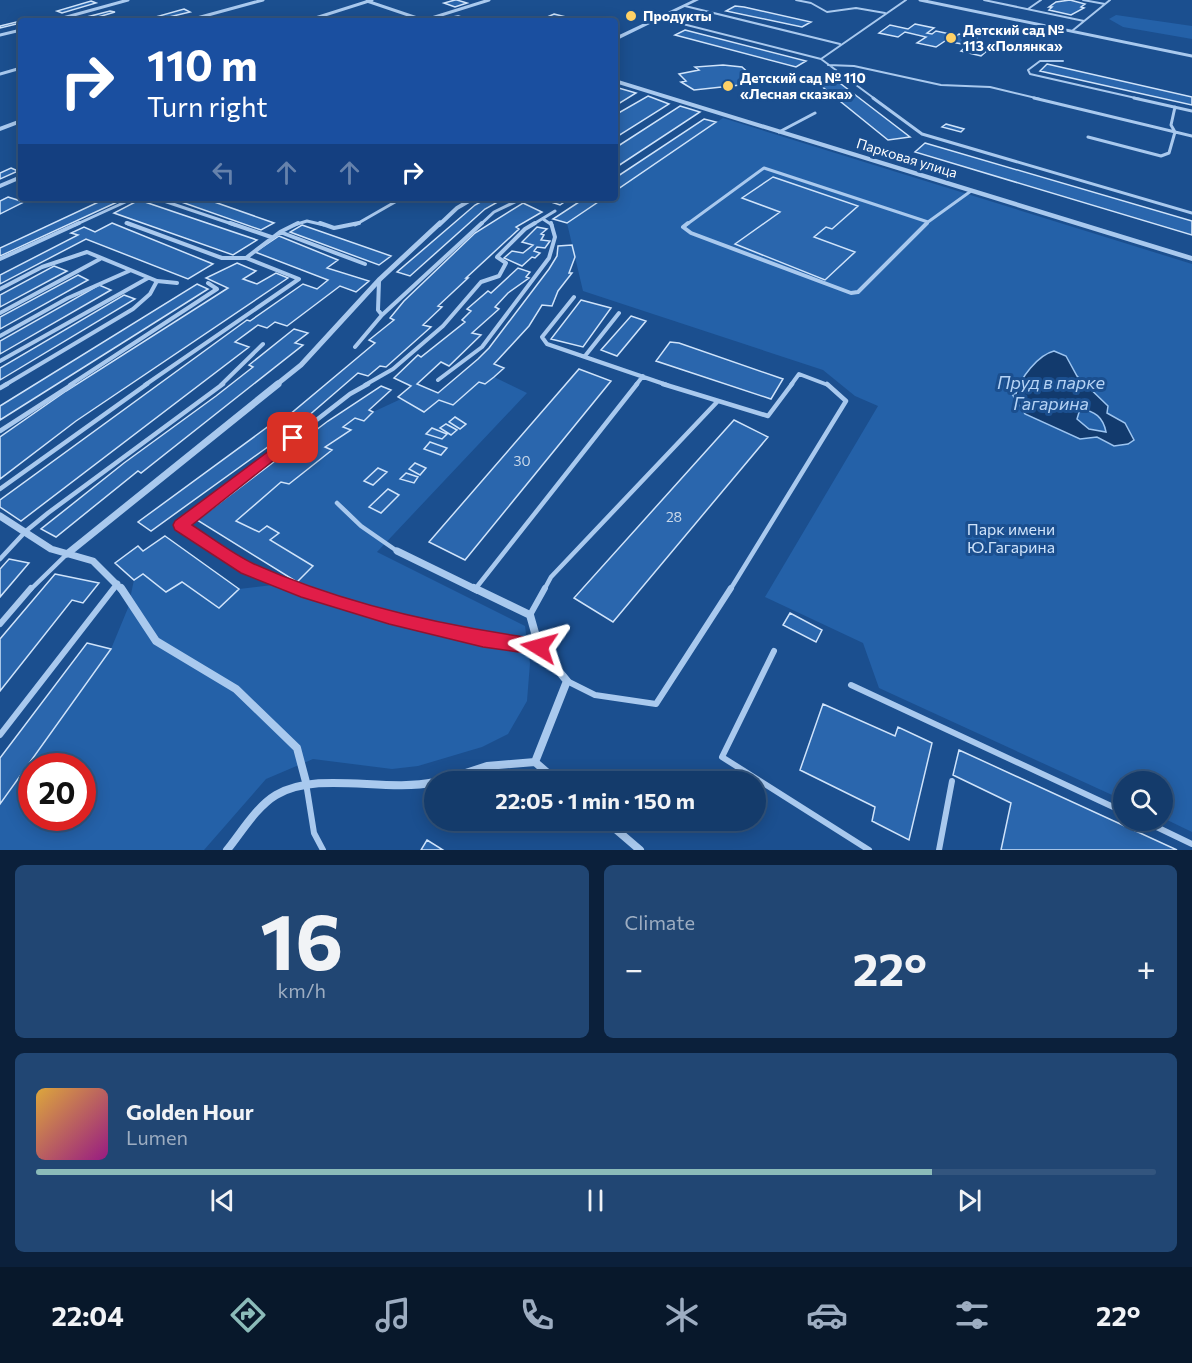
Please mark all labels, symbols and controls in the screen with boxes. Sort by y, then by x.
place label: Продукты [643,7,712,24]
marker: Продукты [624,9,638,23]
place label: Детский сад № 113 «Полянка» [963,21,1064,54]
marker: Детский сад № 113 «Полянка» [944,31,958,45]
text: 110 m [147,38,258,90]
icon: right [48,42,126,120]
place label: Детский сад № 110 «Лесная сказка» [740,69,866,102]
marker: Детский сад № 110 «Лесная сказка» [721,79,735,93]
text: Turn right [147,90,267,123]
street label: Парковая улица [855,134,960,181]
icon: left [207,156,240,189]
icon: ahead [270,156,303,189]
icon: ahead [333,156,366,189]
icon: right [396,156,429,189]
water label: Пруд в парке Гагарина [997,371,1105,414]
pin [267,412,318,463]
icon: arrive [276,421,309,454]
house number: 30 [513,452,531,469]
house number: 28 [666,508,682,525]
park label: Парк имени Ю.Гагарина [967,519,1055,556]
position arrow [507,615,571,679]
speed limit sign: 20 [18,753,96,831]
map controls [1113,771,1173,831]
button: search [1113,771,1173,831]
text: 22:05 · 1 min · 150 m [495,787,695,814]
text: 16 [260,891,343,986]
text: Climate [625,910,695,934]
text: 22° [853,940,927,995]
text: − [625,947,643,988]
text: + [1137,947,1156,988]
text: km/h [277,978,326,1002]
text: Golden Hour [126,1098,254,1125]
text: Lumen [126,1125,188,1149]
icon: previous [206,1184,239,1217]
icon: pause [579,1184,612,1217]
icon: next [953,1184,986,1217]
icon: directions [227,1294,269,1336]
icon: music [372,1294,414,1336]
icon: phone [516,1294,558,1336]
icon: climate [661,1294,703,1336]
icon: car [806,1294,848,1336]
icon: filters [951,1294,993,1336]
text: 22:04 [51,1299,124,1332]
text: 22° [1096,1299,1141,1332]

